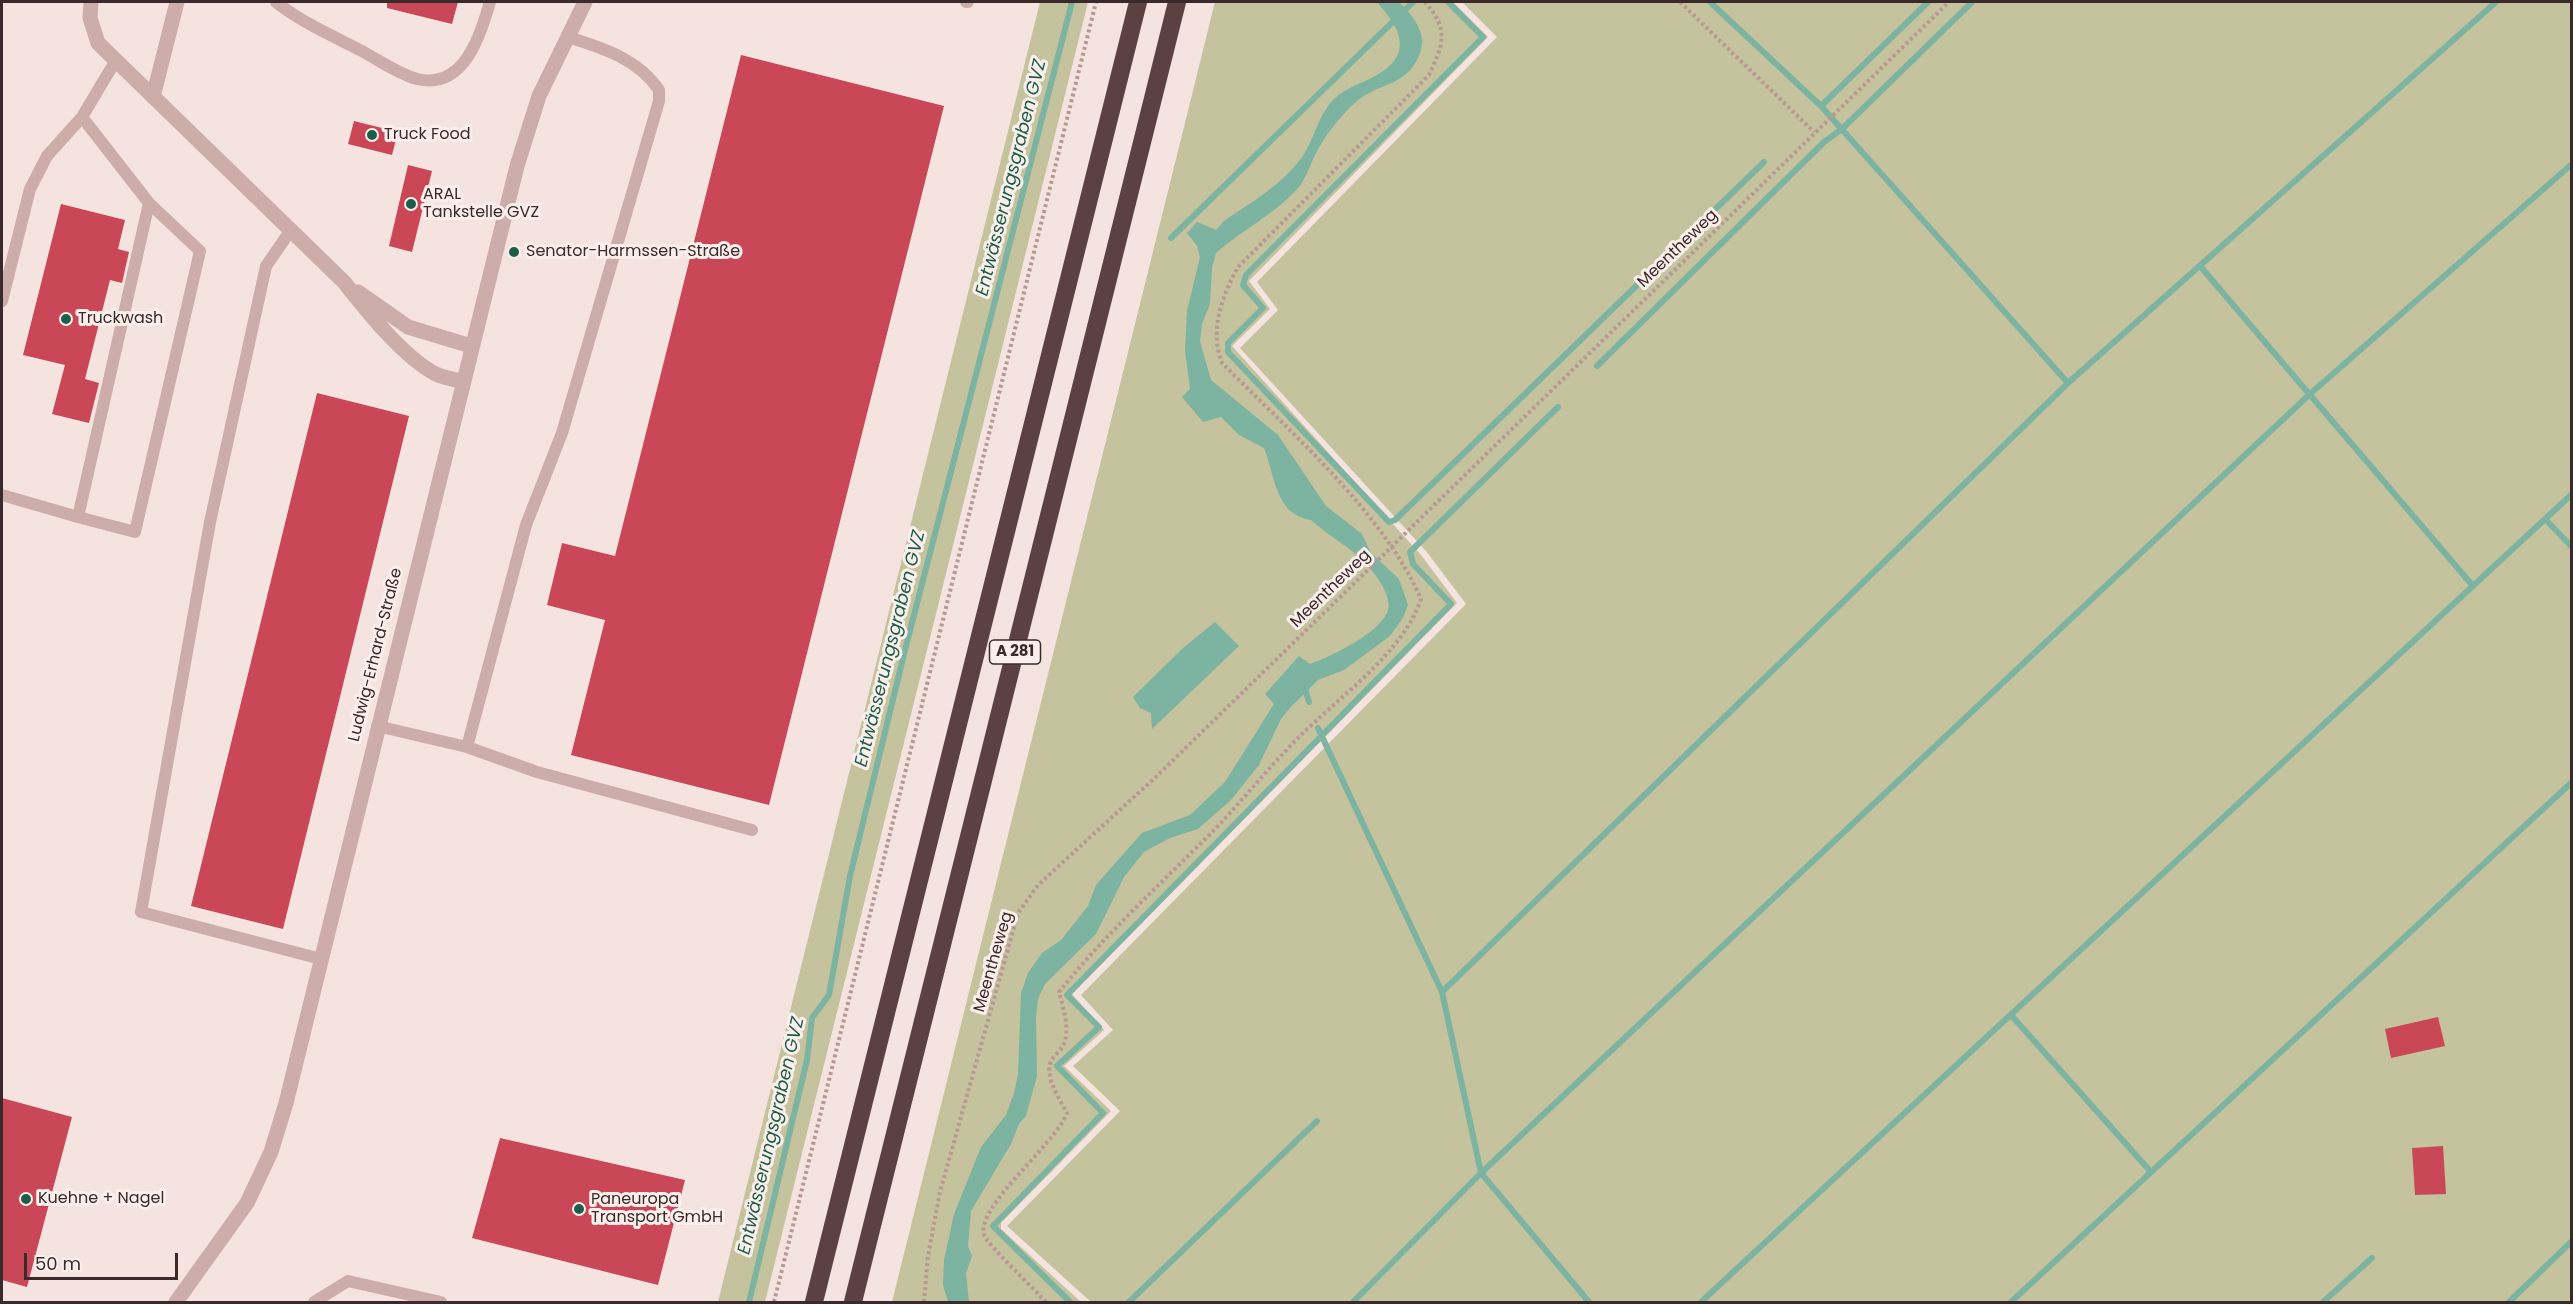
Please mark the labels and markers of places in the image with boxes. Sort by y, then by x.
place label: Truck Food [384,125,470,145]
marker: Truck Food [365,128,379,142]
place label: ARAL Tankstelle GVZ [423,185,539,223]
marker: ARAL Tankstelle GVZ [404,197,418,211]
place label: Senator-Harmssen-Straße [526,242,740,262]
marker: Senator-Harmssen-Straße [507,245,521,259]
place label: Truckwash [78,309,163,329]
marker: Truckwash [59,312,73,326]
place label: Kuehne + Nagel [38,1189,164,1209]
place label: Paneuropa Transport GmbH [591,1190,723,1228]
marker: Kuehne + Nagel [19,1192,33,1206]
marker: Paneuropa Transport GmbH [572,1202,586,1216]

